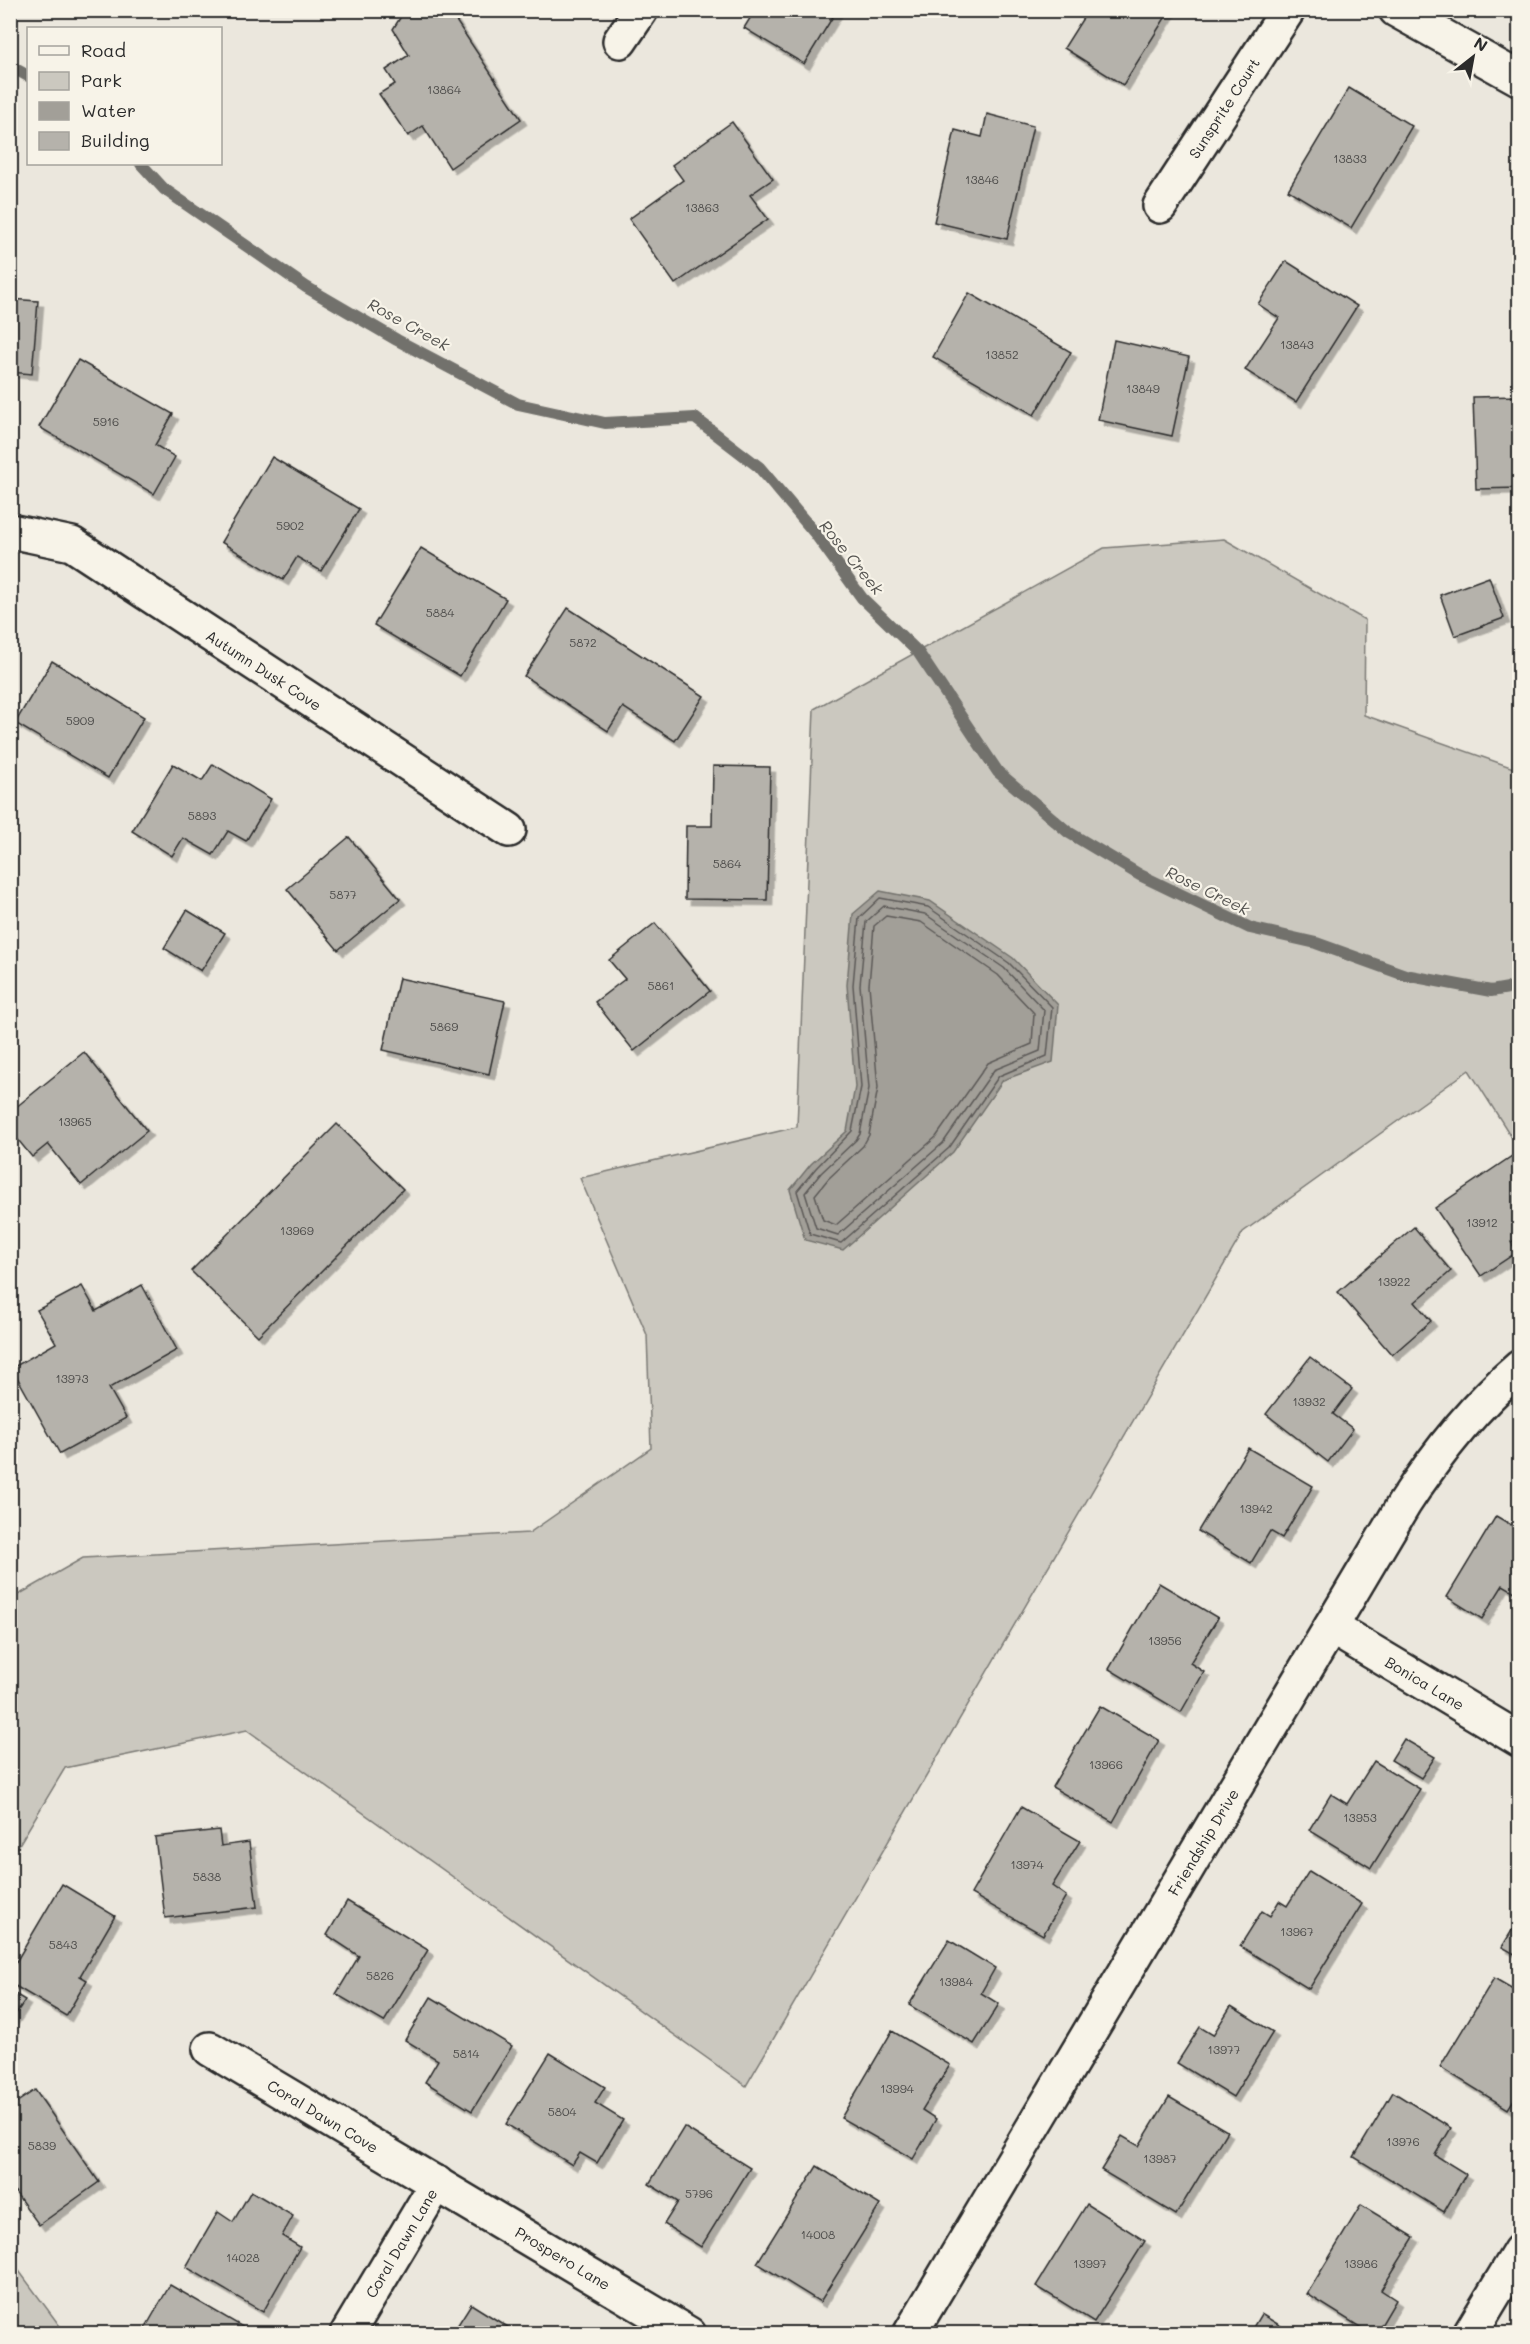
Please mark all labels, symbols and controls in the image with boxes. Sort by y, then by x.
legend [27,27,222,165]
north arrow [1443,27,1503,87]
text: N [1470,32,1492,56]
text: Road [81,38,126,62]
street label: Sunsprite Court [1184,54,1264,162]
text: Park [81,68,122,92]
house number: 13864 [427,81,461,97]
text: Water [81,98,136,122]
text: Building [81,128,149,152]
house number: 13833 [1333,150,1367,166]
house number: 13846 [965,171,999,187]
house number: 13863 [685,199,719,215]
water label: Rose Creek [364,293,454,355]
house number: 13843 [1280,336,1314,352]
house number: 13852 [985,346,1019,362]
house number: 13849 [1126,380,1160,396]
house number: 5916 [93,413,119,429]
water label: Rose Creek [815,515,889,599]
house number: 5902 [276,517,304,533]
house number: 5884 [426,604,454,620]
street label: Autumn Dusk Cove [202,625,326,715]
house number: 5872 [569,634,597,650]
house number: 5909 [66,712,94,728]
house number: 5893 [188,807,216,823]
house number: 5864 [713,855,741,871]
water label: Rose Creek [1163,861,1254,919]
house number: 5877 [329,886,357,902]
house number: 5861 [648,977,674,993]
house number: 5869 [430,1018,458,1034]
house number: 13965 [58,1113,92,1129]
house number: 13912 [1466,1214,1498,1230]
house number: 13969 [280,1222,314,1238]
house number: 13922 [1378,1273,1410,1289]
house number: 13973 [55,1370,89,1386]
house number: 13932 [1292,1393,1326,1409]
house number: 13942 [1239,1500,1273,1516]
house number: 13956 [1148,1632,1182,1648]
street label: Bonica Lane [1382,1652,1468,1714]
house number: 13966 [1089,1756,1123,1772]
street label: Friendship Drive [1163,1785,1243,1899]
house number: 13953 [1343,1809,1377,1825]
house number: 13974 [1010,1856,1044,1872]
house number: 5838 [193,1868,221,1884]
house number: 13967 [1280,1923,1314,1939]
house number: 5843 [49,1936,77,1952]
house number: 5826 [366,1967,394,1983]
house number: 13984 [939,1973,973,1989]
house number: 13977 [1208,2041,1241,2057]
house number: 5814 [453,2045,479,2061]
street label: Coral Dawn Cove [264,2075,382,2157]
house number: 13994 [880,2080,914,2096]
house number: 5804 [548,2103,576,2119]
house number: 13976 [1386,2133,1420,2149]
house number: 5839 [28,2137,56,2153]
house number: 13987 [1143,2150,1177,2166]
street label: Coral Dawn Lane [360,2185,442,2301]
house number: 5796 [685,2185,713,2201]
street label: Prospero Lane [512,2222,614,2294]
house number: 14008 [801,2226,835,2242]
house number: 14028 [226,2249,260,2265]
house number: 13997 [1073,2255,1107,2271]
house number: 13986 [1344,2255,1378,2271]

